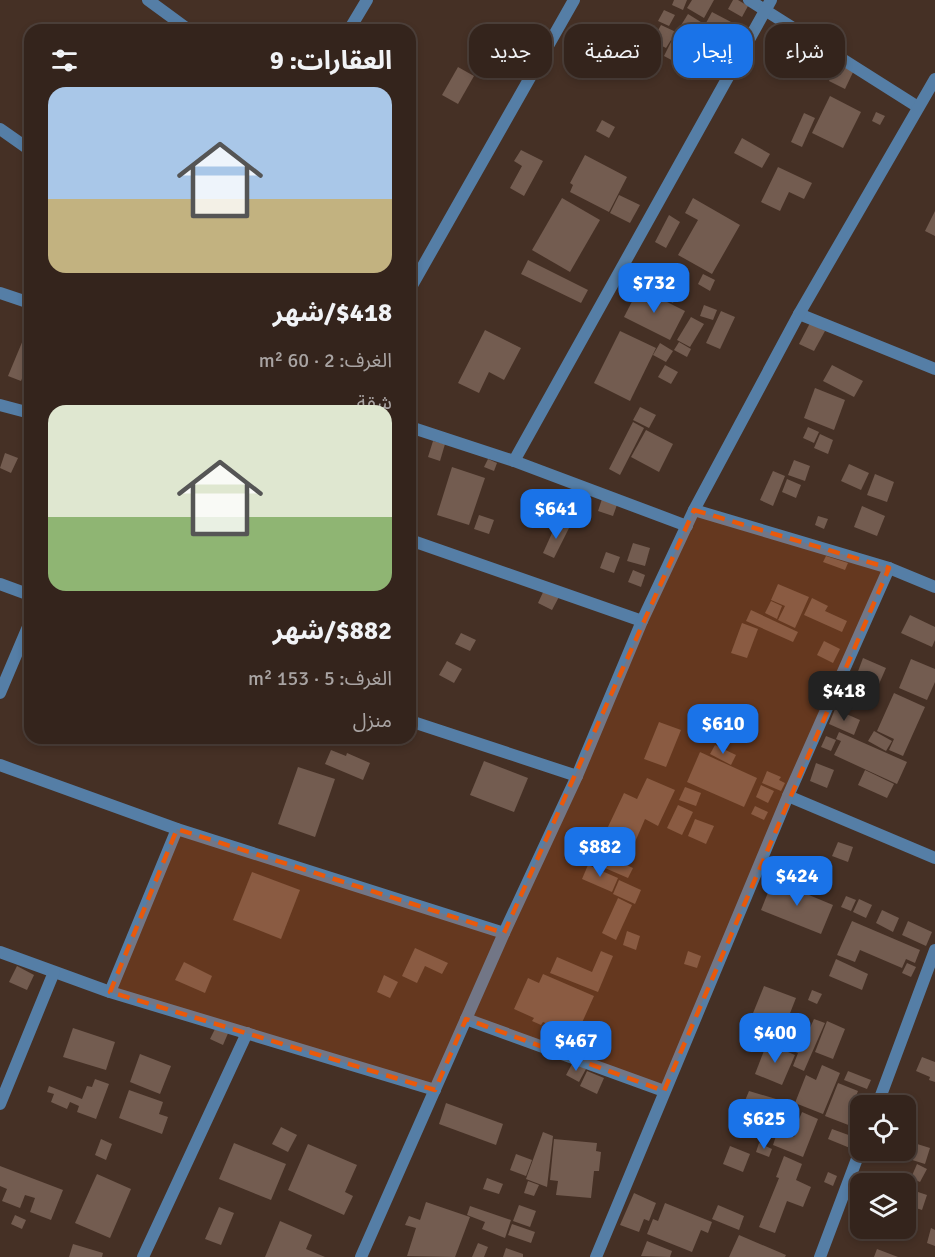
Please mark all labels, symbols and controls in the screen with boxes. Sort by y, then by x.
chip: جديد [469,24,552,78]
chip: تصفية [564,24,661,78]
chip: إيجار [673,24,753,78]
chip: شراء [765,24,845,78]
icon: filters [48,44,81,77]
text: العقارات: 9 [270,45,392,77]
icon: home [166,126,274,234]
pin: $732 [618,263,690,314]
text: $732 [632,270,676,295]
text: $418/شهر [273,297,392,329]
text: الغرف: 2 · 60 m² [259,348,392,373]
text: شقة [357,390,392,415]
icon: home [166,444,274,552]
pin: $641 [520,489,592,540]
text: $641 [534,496,578,521]
text: $882/شهر [273,615,392,647]
text: الغرف: 5 · 153 m² [248,666,392,691]
pin: $418 [808,671,880,722]
text: $418 [822,678,866,703]
pin: $610 [687,704,759,755]
text: منزل [353,708,392,733]
text: $610 [701,711,745,736]
pin: $882 [564,827,636,878]
text: $882 [578,834,622,859]
pin: $424 [761,856,833,907]
text: $424 [775,863,819,888]
pin: $400 [739,1013,811,1064]
text: $400 [753,1020,797,1045]
pin: $467 [540,1021,612,1072]
text: $467 [554,1028,598,1053]
map controls [850,1095,916,1239]
button: locate [850,1095,916,1161]
pin: $625 [728,1099,800,1150]
text: $625 [742,1106,786,1131]
button: layers [850,1173,916,1239]

